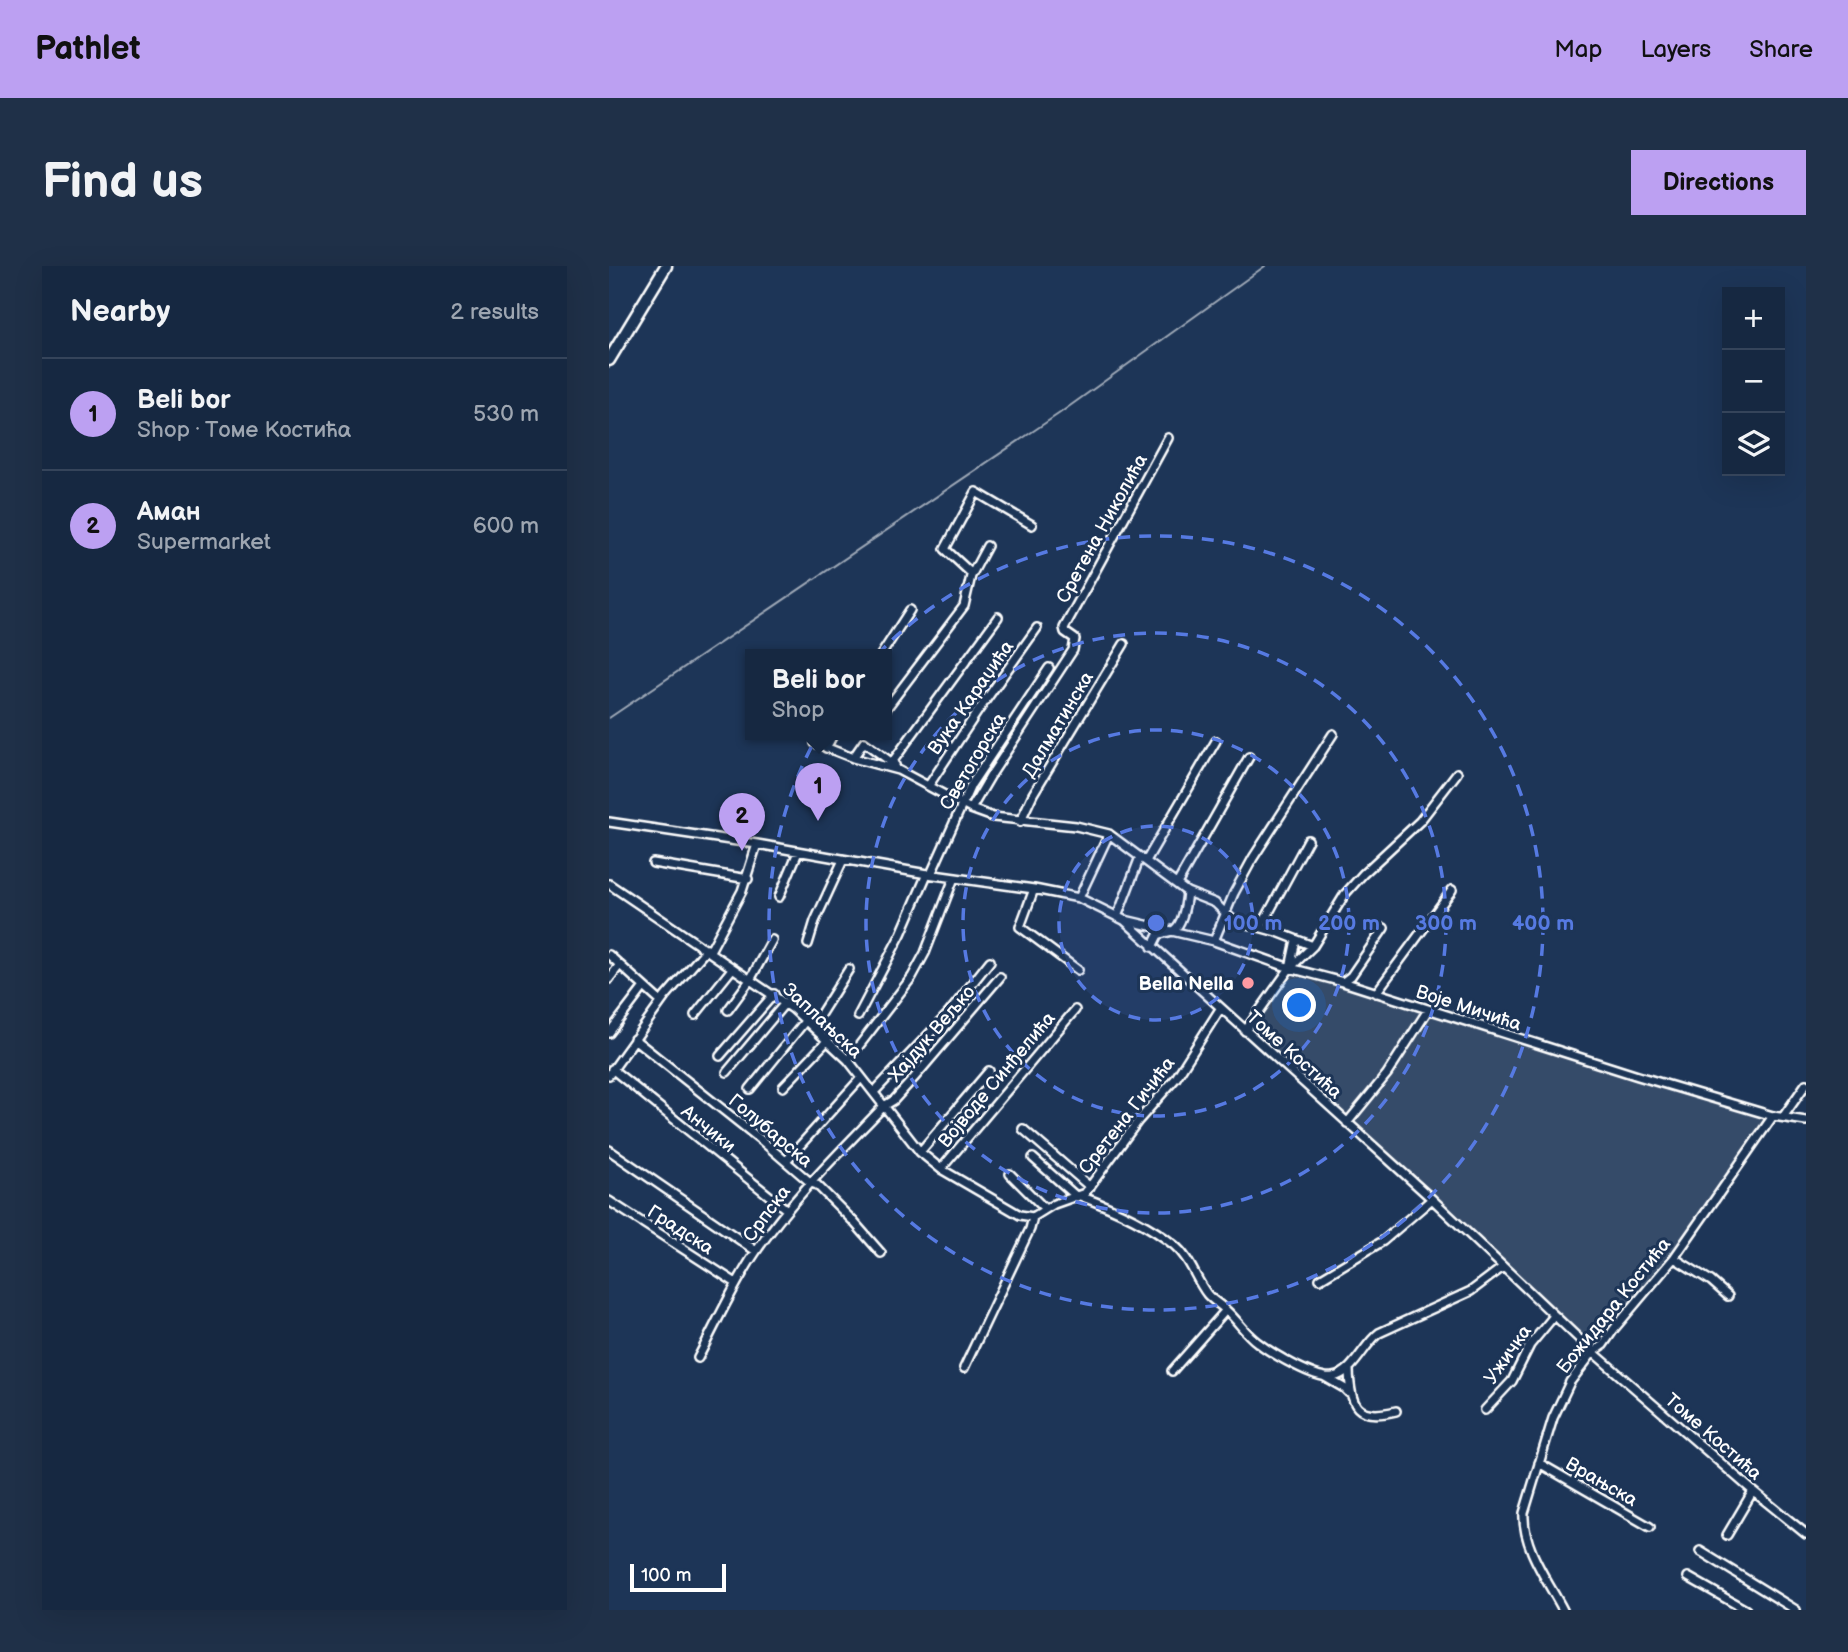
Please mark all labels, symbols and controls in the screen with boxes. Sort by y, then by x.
text: Pathlet [35,29,140,69]
text: Map [1554,35,1602,64]
text: Layers [1640,35,1711,64]
text: Share [1749,35,1813,64]
button: Directions [1631,150,1806,215]
text: Find us [42,153,203,212]
map controls [1722,287,1785,476]
button: + [1722,287,1785,350]
text: Nearby [70,294,170,330]
text: 2 results [450,298,539,326]
button: − [1722,350,1785,413]
text: Beli bor [137,385,231,416]
text: 1 [88,400,98,428]
text: 530 m [473,400,539,428]
button: layers [1722,413,1785,476]
text: Shop · Томе Костића [137,416,351,444]
street label: Сретена Николића [1052,450,1153,607]
text: Аман [137,497,201,528]
text: 2 [86,512,100,540]
text: 600 m [473,512,539,540]
text: Supermarket [137,528,271,556]
street label: Вука Караџића [923,636,1019,759]
popup [745,649,892,740]
text: Beli bor [772,665,865,696]
street label: Далматинска [1018,668,1099,782]
text: Shop [772,696,825,724]
street label: Светогорска [935,709,1011,815]
pin: 1 [795,763,841,821]
pin: 2 [719,793,765,851]
centre of rings [1144,911,1168,935]
text: 100 m [1224,911,1282,936]
text: 200 m [1318,911,1380,936]
text: 300 m [1415,911,1477,936]
text: 400 m [1512,911,1574,936]
place label: Bella Nella [1138,973,1234,996]
marker: Bella Nella [1240,975,1256,991]
street label: Заплањска [777,978,867,1064]
street label: Хајдук Вељко [884,981,980,1087]
street label: Воје Мичића [1413,981,1524,1036]
your location [1282,988,1316,1022]
street label: Томе Костића [1241,1006,1347,1104]
street label: Војводе Синђелића [934,1007,1061,1153]
street label: Сретена Гичића [1074,1053,1180,1179]
street label: Голубарска [723,1089,817,1173]
street label: Анчики [675,1100,740,1158]
street label: Српска [738,1181,796,1247]
street label: Градска [643,1200,718,1260]
street label: Божидара Костића [1552,1233,1676,1378]
street label: Ужичка [1480,1321,1537,1389]
street label: Томе Костића [1660,1389,1766,1485]
street label: Врањска [1561,1453,1641,1512]
scale bar [630,1561,726,1593]
text: 100 m [641,1564,692,1587]

